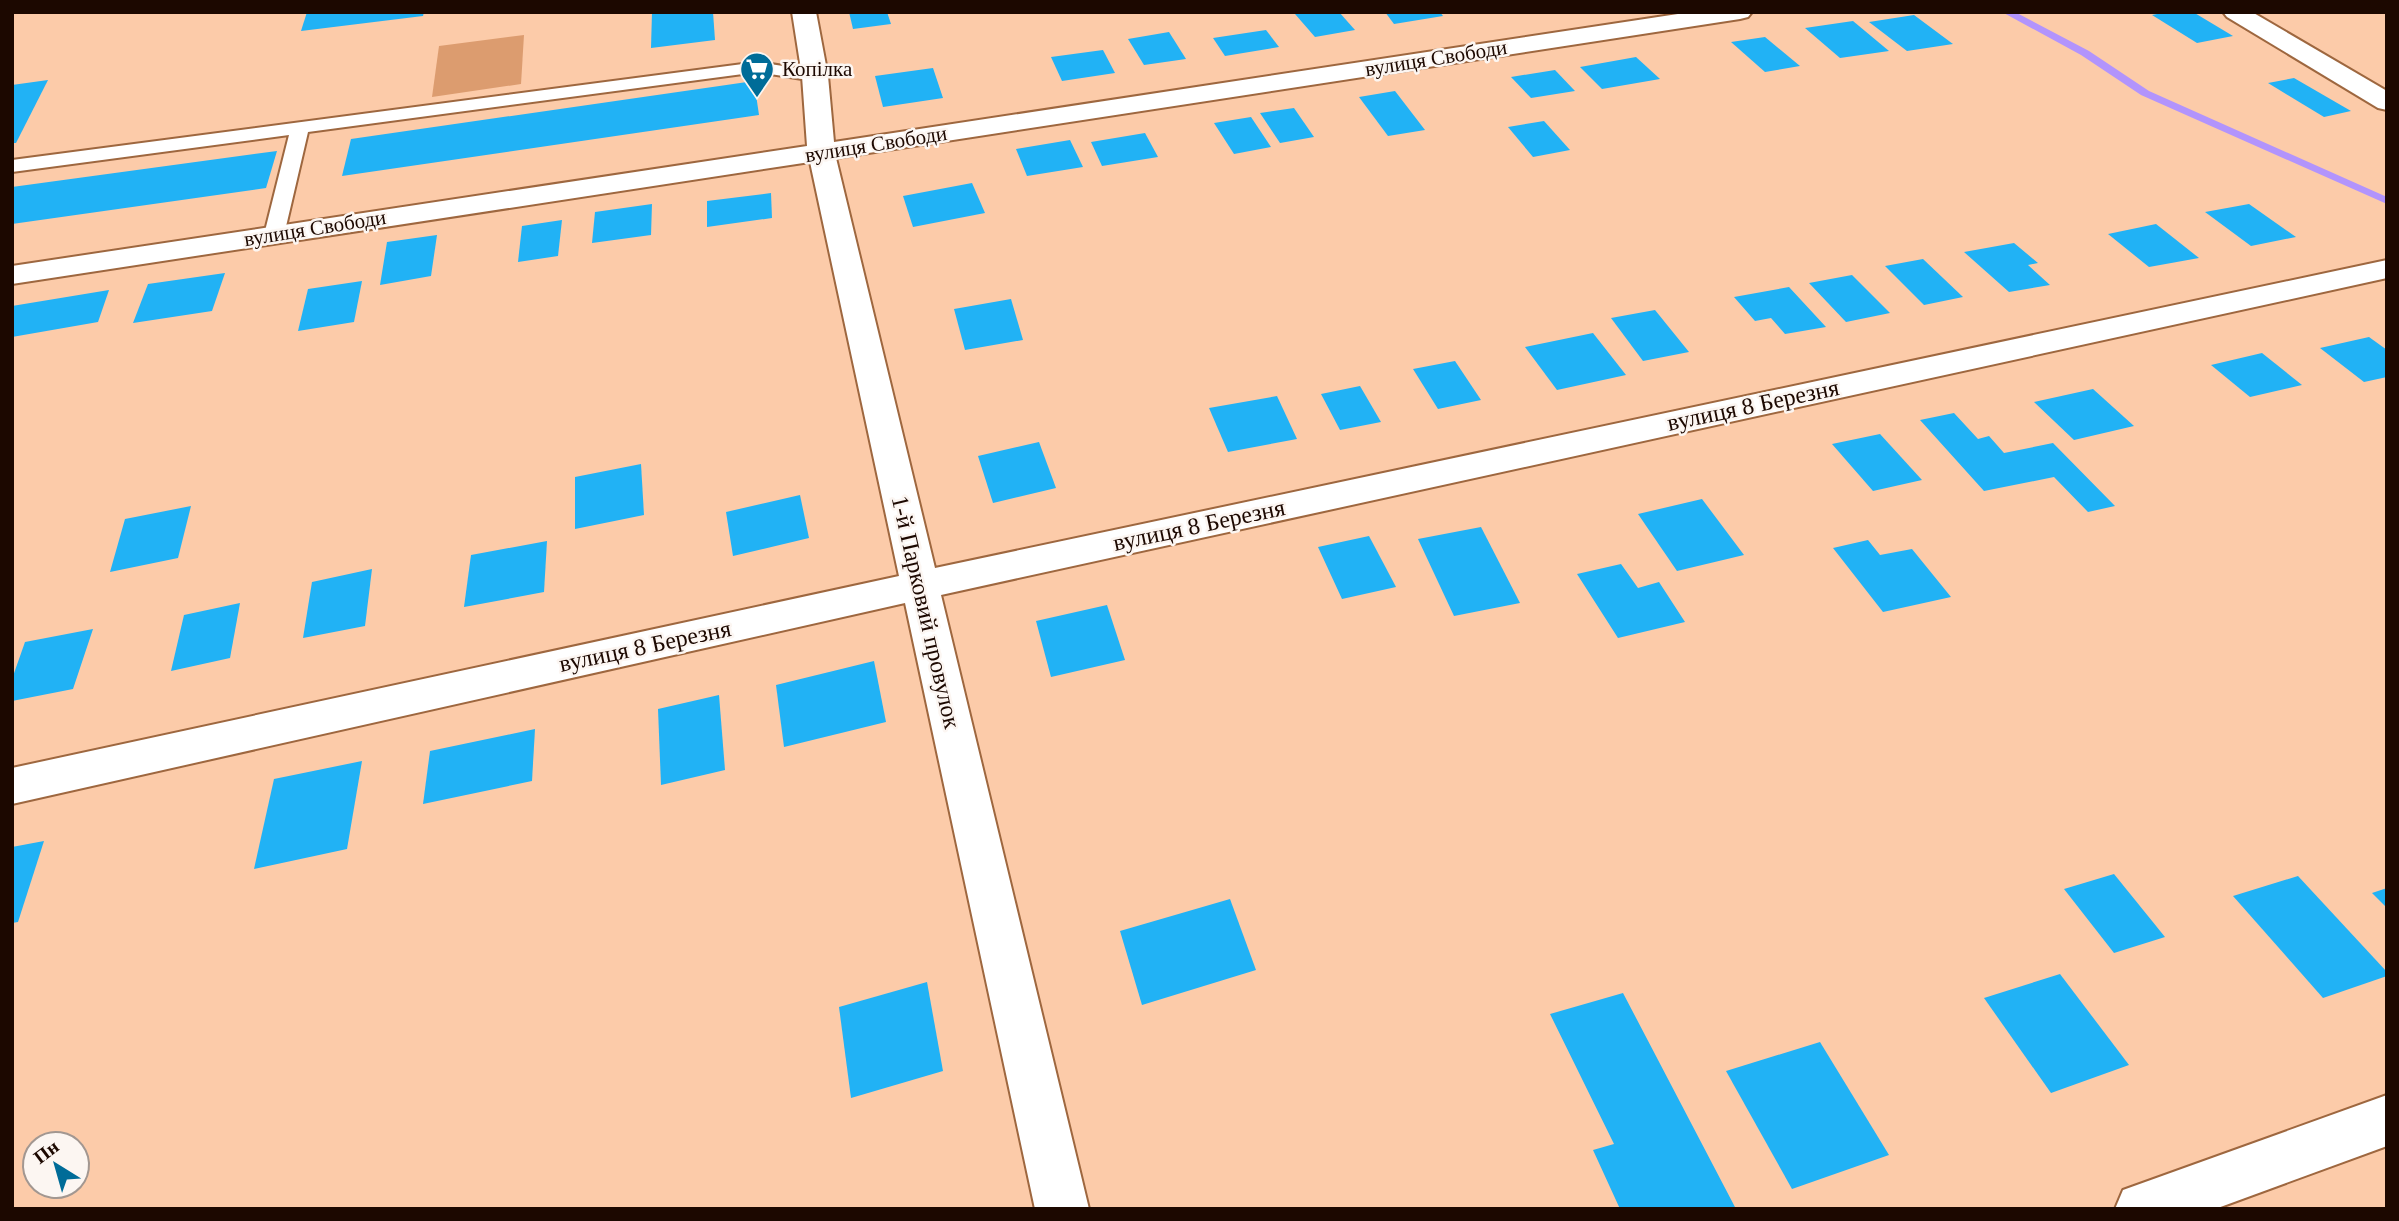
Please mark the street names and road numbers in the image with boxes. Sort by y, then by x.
street label: вулиця Свободи [1363,35,1509,81]
street label: вулиця Свободи [803,121,949,167]
street label: вулиця Свободи [242,205,388,251]
street label: вулиця 8 Березня [1665,374,1841,436]
street label: 1-й Парковий провулок [887,493,966,731]
street label: вулиця 8 Березня [1111,494,1287,556]
street label: вулиця 8 Березня [557,615,733,677]

